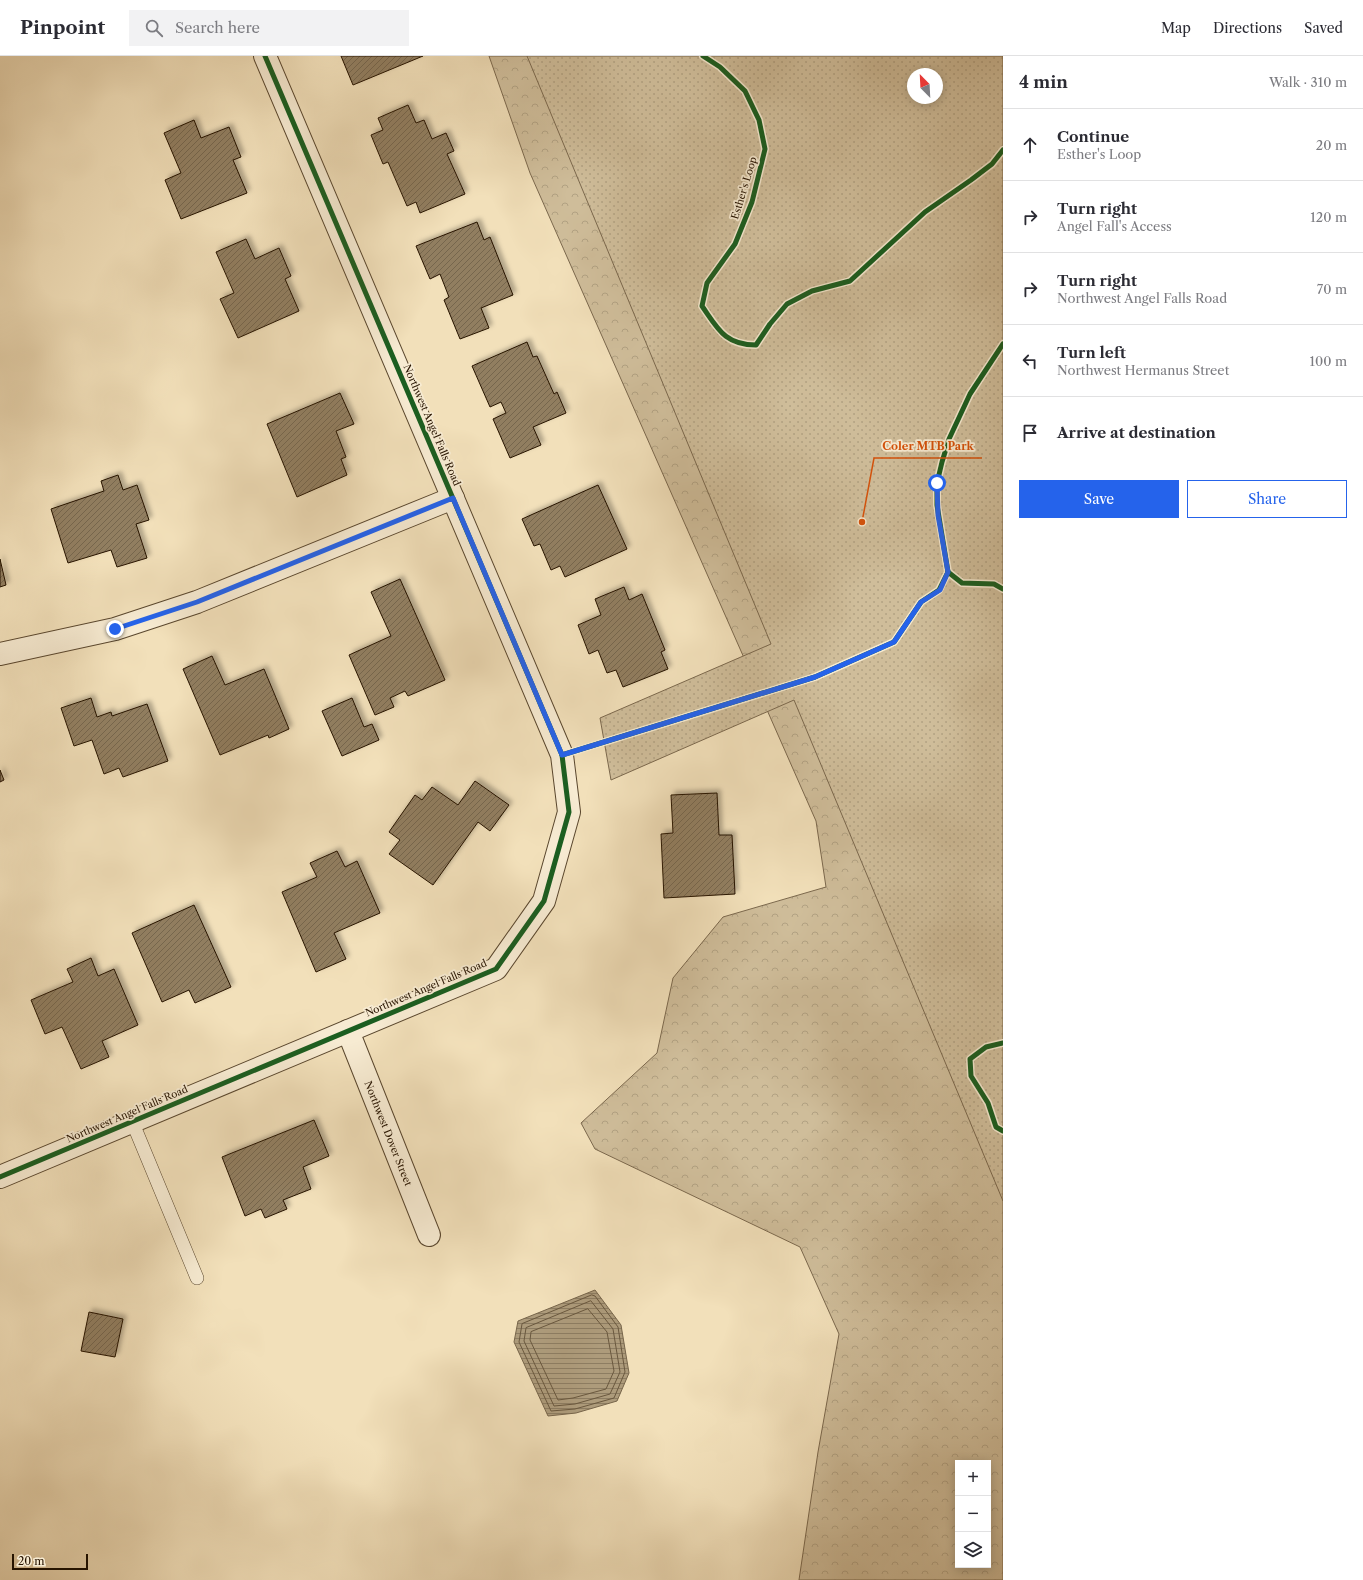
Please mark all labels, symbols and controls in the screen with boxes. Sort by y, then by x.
search box [129,10,409,46]
text: Pinpoint [20,16,105,39]
icon: search [143,17,165,39]
text: Search here [175,18,260,37]
text: Map [1161,19,1191,37]
text: Directions [1213,19,1282,37]
text: Saved [1304,19,1343,37]
north arrow [907,68,943,104]
text: 4 min [1019,72,1068,92]
text: Walk · 310 m [1269,74,1347,90]
text: Continue [1057,127,1129,146]
icon: ahead [1019,134,1041,156]
text: 20 m [1316,137,1347,153]
text: Esther's Loop [1057,146,1141,162]
street label: Esther's Loop [728,155,760,221]
text: Turn right [1057,199,1137,218]
icon: right [1019,206,1041,228]
text: 120 m [1310,209,1347,225]
text: Angel Fall's Access [1057,218,1172,234]
text: Turn right [1057,271,1137,290]
icon: right [1019,278,1041,300]
text: 70 m [1317,281,1347,297]
text: Northwest Angel Falls Road [1057,290,1227,306]
text: Turn left [1057,343,1126,362]
icon: left [1019,350,1041,372]
text: 100 m [1309,353,1347,369]
street label: Northwest Angel Falls Road [400,362,464,488]
text: Northwest Hermanus Street [1057,362,1229,378]
icon: arrive [1019,422,1041,444]
text: Arrive at destination [1057,423,1216,442]
callout: Coler MTB Park [874,435,982,458]
text: Coler MTB Park [882,439,975,453]
route start [928,474,946,492]
button: Save [1019,480,1179,518]
button: Share [1187,480,1347,518]
route end [106,620,124,638]
street label: Northwest Angel Falls Road [363,956,489,1020]
street label: Northwest Dover Street [362,1079,415,1188]
street label: Northwest Angel Falls Road [64,1082,190,1146]
map controls [955,1460,991,1568]
button: + [955,1460,991,1496]
button: − [955,1496,991,1532]
button: layers [955,1532,991,1568]
scale bar [12,1552,88,1571]
text: 20 m [18,1554,44,1568]

